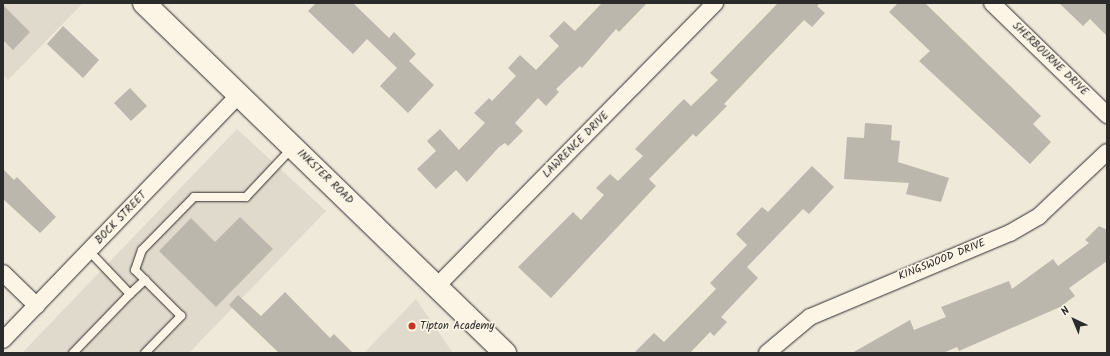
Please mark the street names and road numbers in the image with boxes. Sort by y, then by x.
street label: SHERBOURNE DRIVE [1009,19,1091,99]
street label: LAWRENCE DRIVE [540,109,612,181]
street label: INKSTER ROAD [294,147,356,207]
street label: BOCK STREET [93,189,149,247]
street label: KINGSWOOD DRIVE [897,237,987,283]

